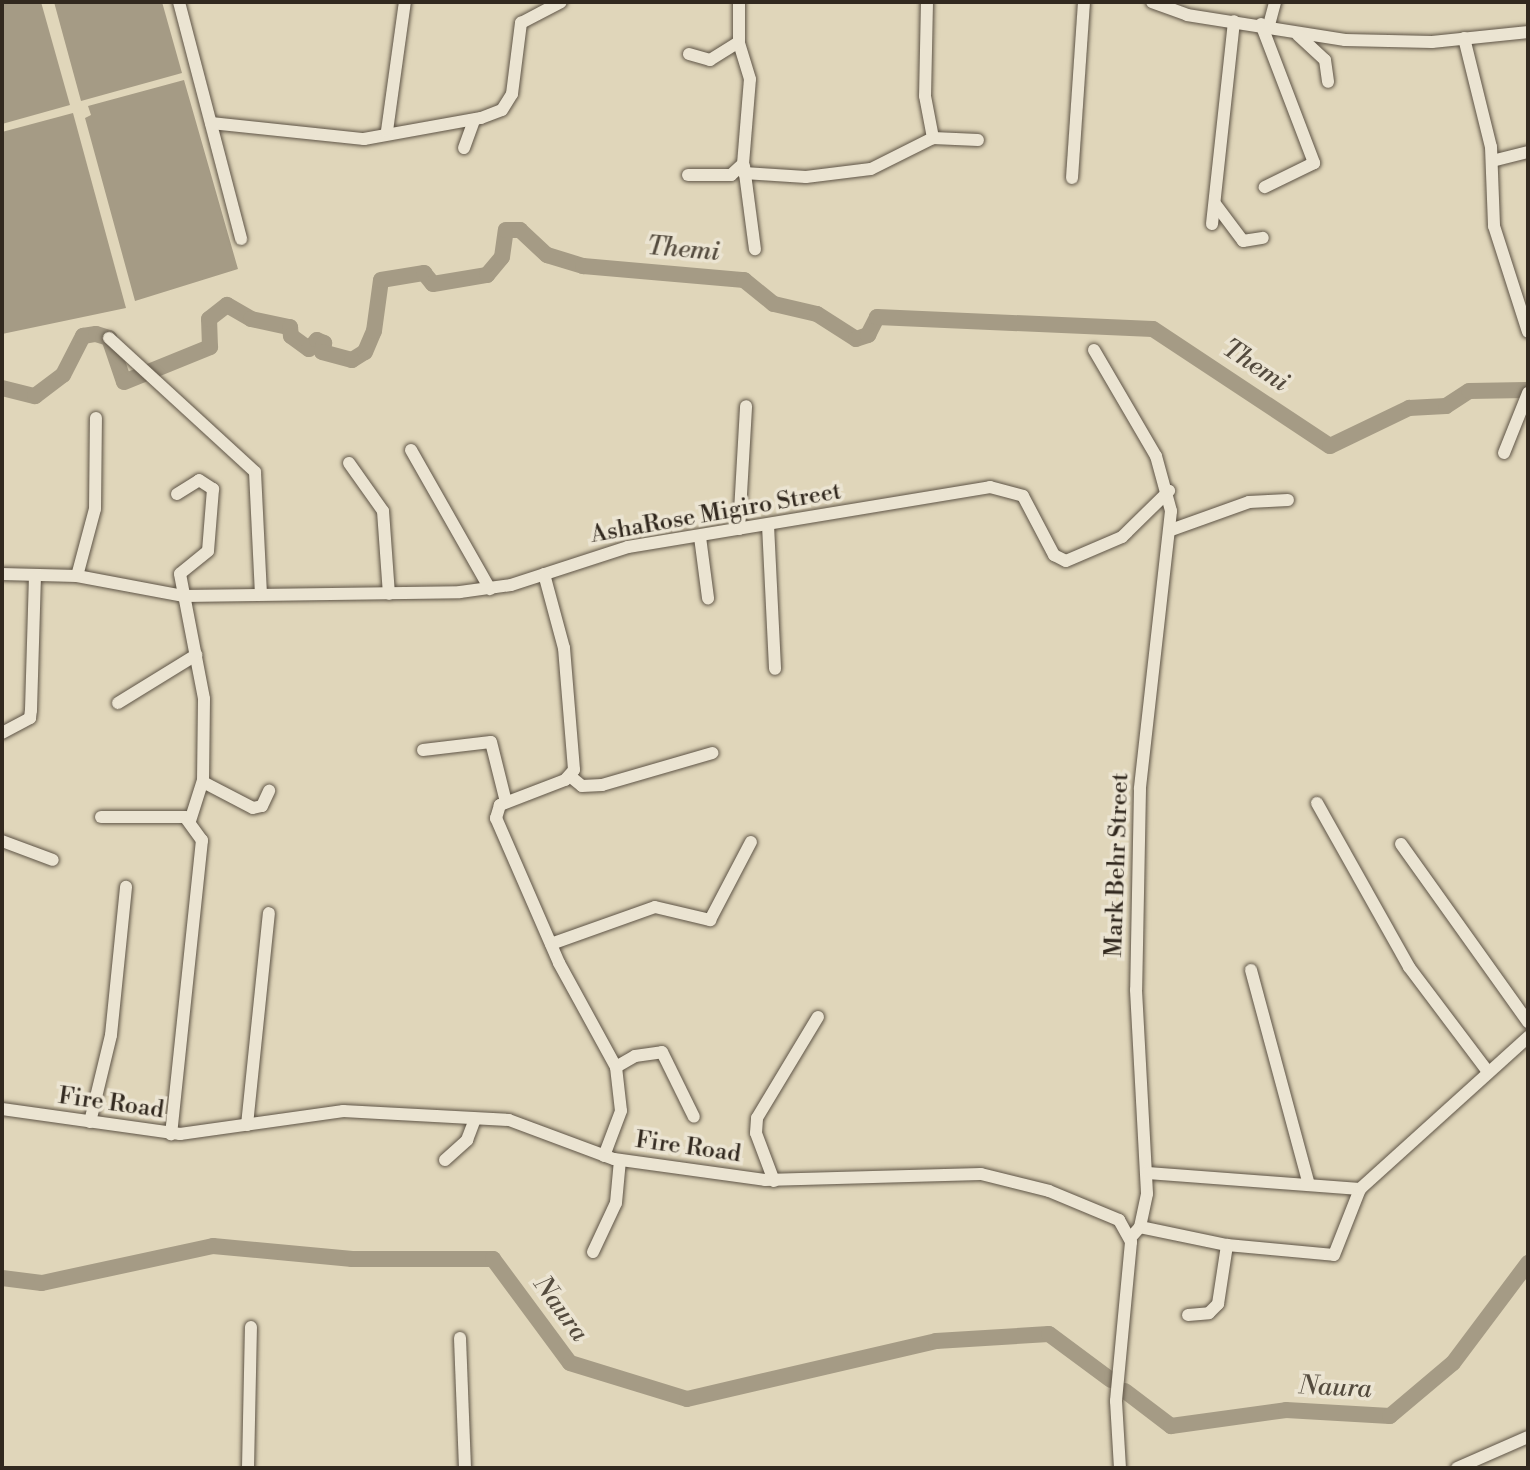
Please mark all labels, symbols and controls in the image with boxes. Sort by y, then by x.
water label: Themi [645,231,721,269]
water label: Themi [1216,333,1294,399]
street label: AshaRose Migiro Street [588,478,844,550]
street label: Mark Behr Street [1100,772,1136,958]
street label: Fire Road [56,1082,166,1126]
street label: Fire Road [633,1126,743,1170]
water label: Naura [526,1270,594,1348]
water label: Naura [1298,1371,1372,1405]

